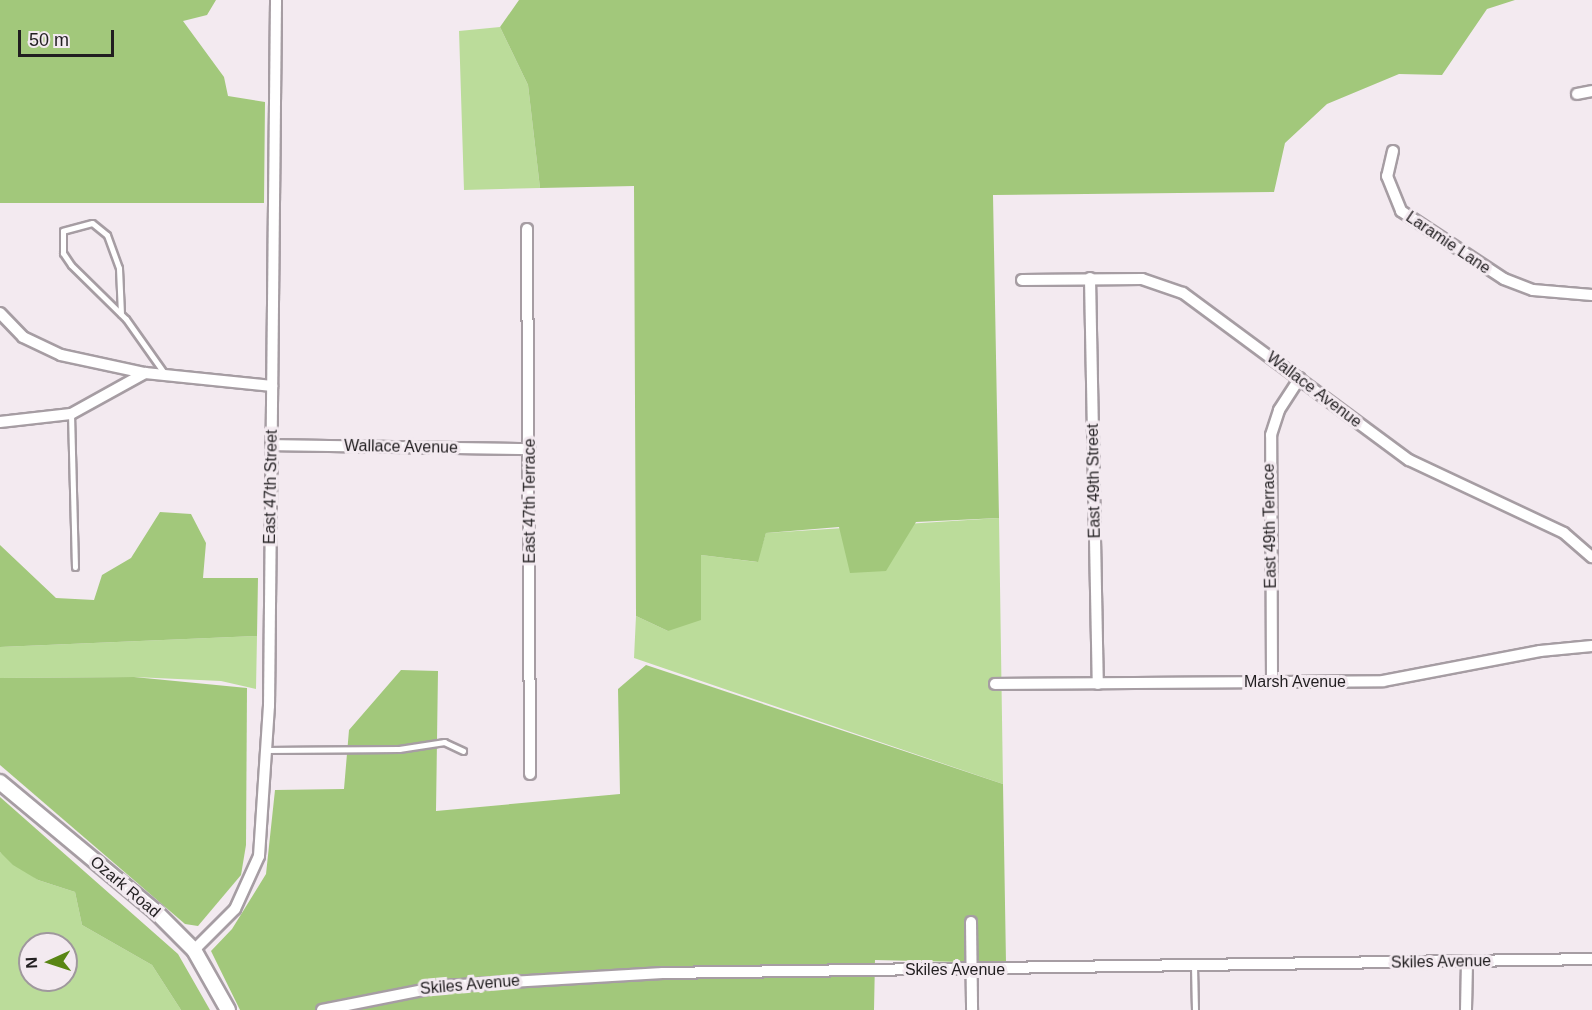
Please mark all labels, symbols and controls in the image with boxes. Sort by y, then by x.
scale bar [21,18,117,56]
text: 50 m [29,30,69,50]
street label: Laramie Lane [1402,208,1494,278]
street label: Wallace Avenue [1262,348,1366,432]
street label: East 49th Street [1083,423,1105,539]
street label: East 47th Street [260,429,282,545]
street label: Wallace Avenue [343,436,459,458]
street label: East 47th Terrace [520,438,540,564]
street label: East 49th Terrace [1259,463,1281,589]
street label: Marsh Avenue [1244,672,1346,692]
street label: Ozark Road [86,852,164,922]
north arrow [18,932,78,992]
street label: Skiles Avenue [1390,952,1492,972]
text: N [23,957,40,969]
street label: Skiles Avenue [904,960,1006,980]
street label: Skiles Avenue [419,971,521,999]

